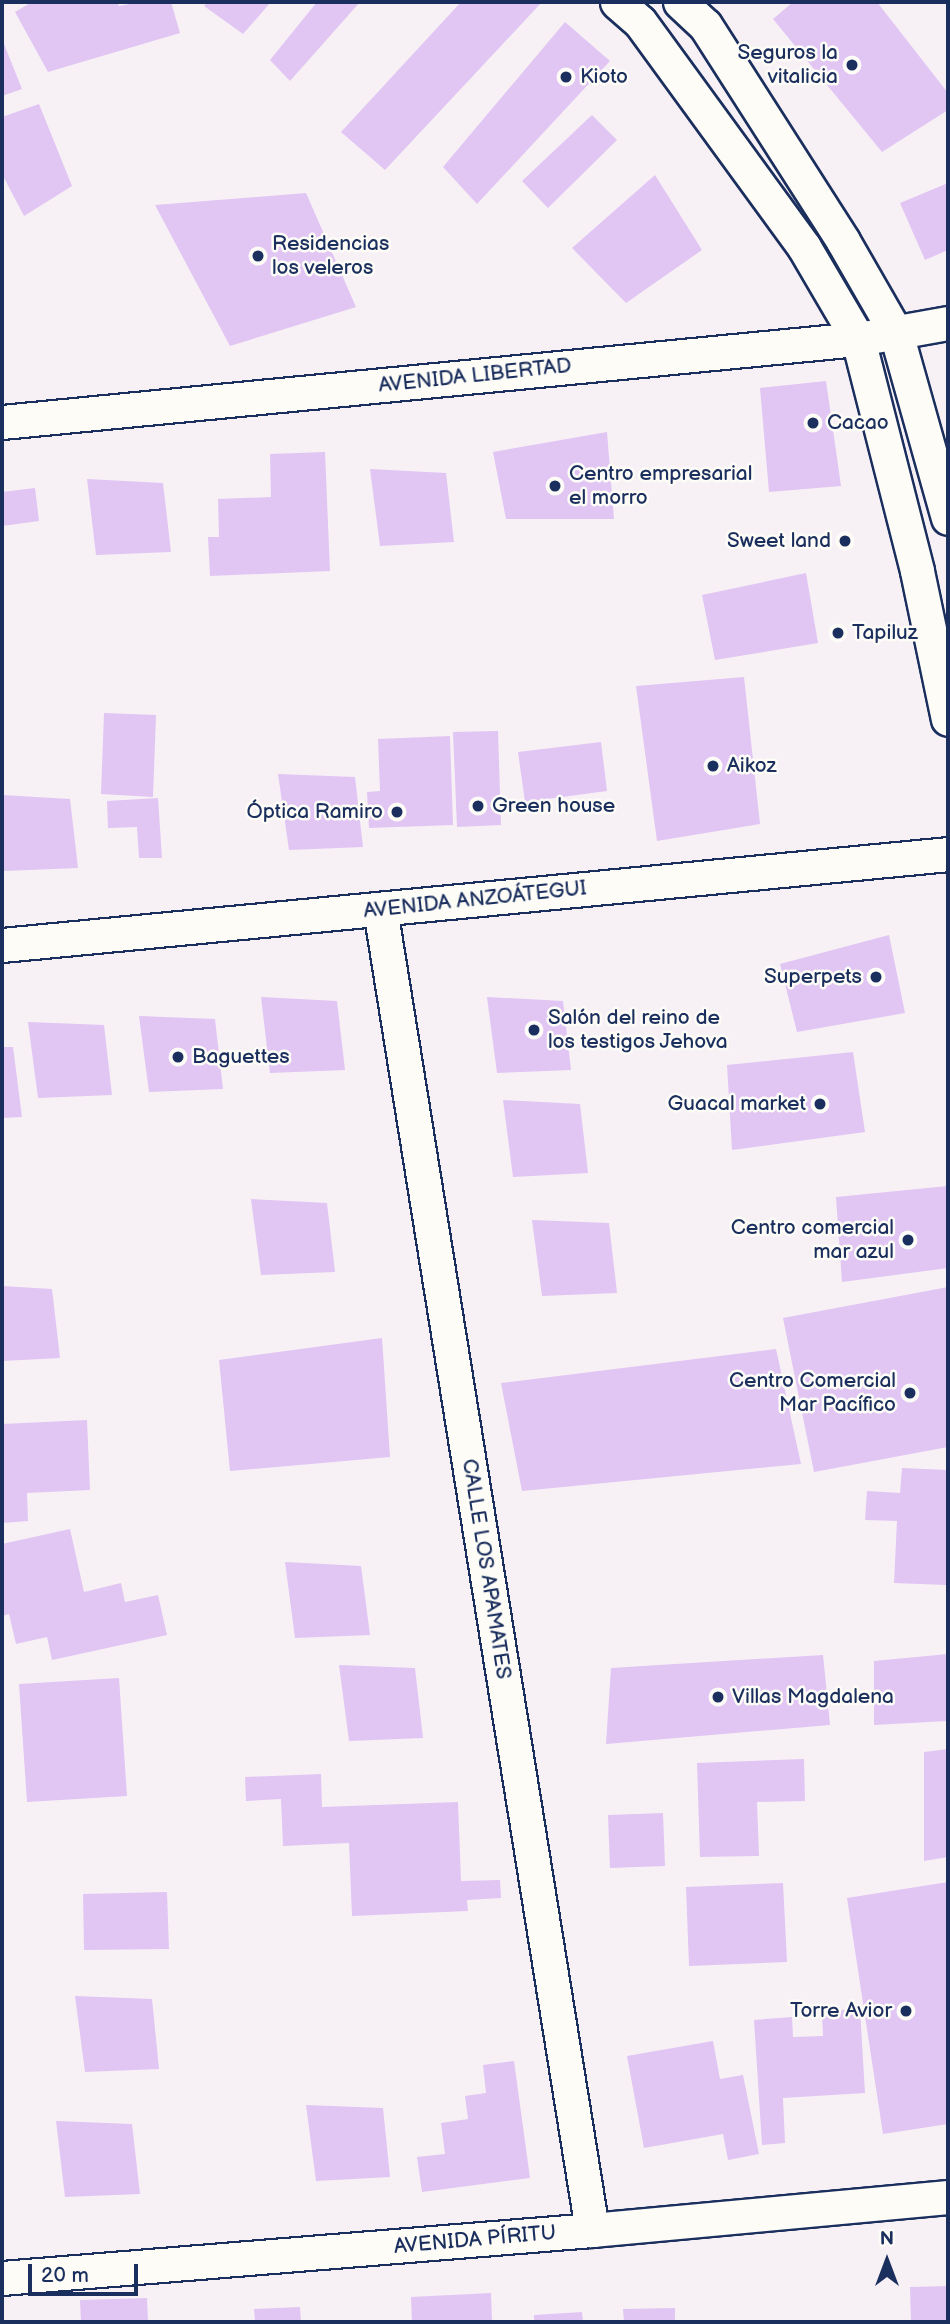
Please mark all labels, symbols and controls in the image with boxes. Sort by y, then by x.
place label: Seguros la vitalicia [737,40,838,90]
marker: Seguros la vitalicia [844,57,860,73]
place label: Kioto [580,64,628,90]
marker: Kioto [558,69,574,85]
place label: Residencias los veleros [272,231,389,281]
marker: Residencias los veleros [250,248,266,264]
street label: AVENIDA LIBERTAD [377,353,573,399]
place label: Cacao [827,410,889,436]
marker: Cacao [805,415,821,431]
place label: Centro empresarial el morro [569,461,752,511]
marker: Centro empresarial el morro [547,478,563,494]
place label: Sweet land [727,528,831,554]
marker: Sweet land [837,533,853,549]
place label: Tapiluz [852,620,918,646]
marker: Tapiluz [830,625,846,641]
place label: Aikoz [727,753,776,779]
marker: Aikoz [705,758,721,774]
place label: Green house [492,793,615,819]
marker: Green house [470,798,486,814]
place label: Óptica Ramiro [246,799,383,825]
marker: Óptica Ramiro [389,804,405,820]
street label: AVENIDA ANZOÁTEGUI [362,876,588,924]
place label: Superpets [764,964,862,990]
marker: Superpets [868,969,884,985]
place label: Salón del reino de los testigos Jehova [548,1005,729,1055]
marker: Salón del reino de los testigos Jehova [526,1022,542,1038]
place label: Baguettes [192,1044,290,1070]
marker: Baguettes [170,1049,186,1065]
place label: Guacal market [668,1091,806,1117]
marker: Guacal market [812,1096,828,1112]
place label: Centro comercial mar azul [731,1215,894,1265]
marker: Centro comercial mar azul [900,1232,916,1248]
place label: Centro Comercial Mar Pacífico [729,1368,896,1418]
marker: Centro Comercial Mar Pacífico [902,1385,918,1401]
street label: CALLE LOS APAMATES [456,1457,516,1681]
place label: Villas Magdalena [732,1684,894,1710]
marker: Villas Magdalena [710,1689,726,1705]
place label: Torre Avior [790,1998,892,2024]
marker: Torre Avior [898,2003,914,2019]
street label: AVENIDA PÍRITU [393,2220,557,2260]
north arrow [852,2226,922,2296]
text: N [880,2228,894,2251]
scale bar [32,2250,142,2294]
text: 20 m [41,2263,89,2288]

